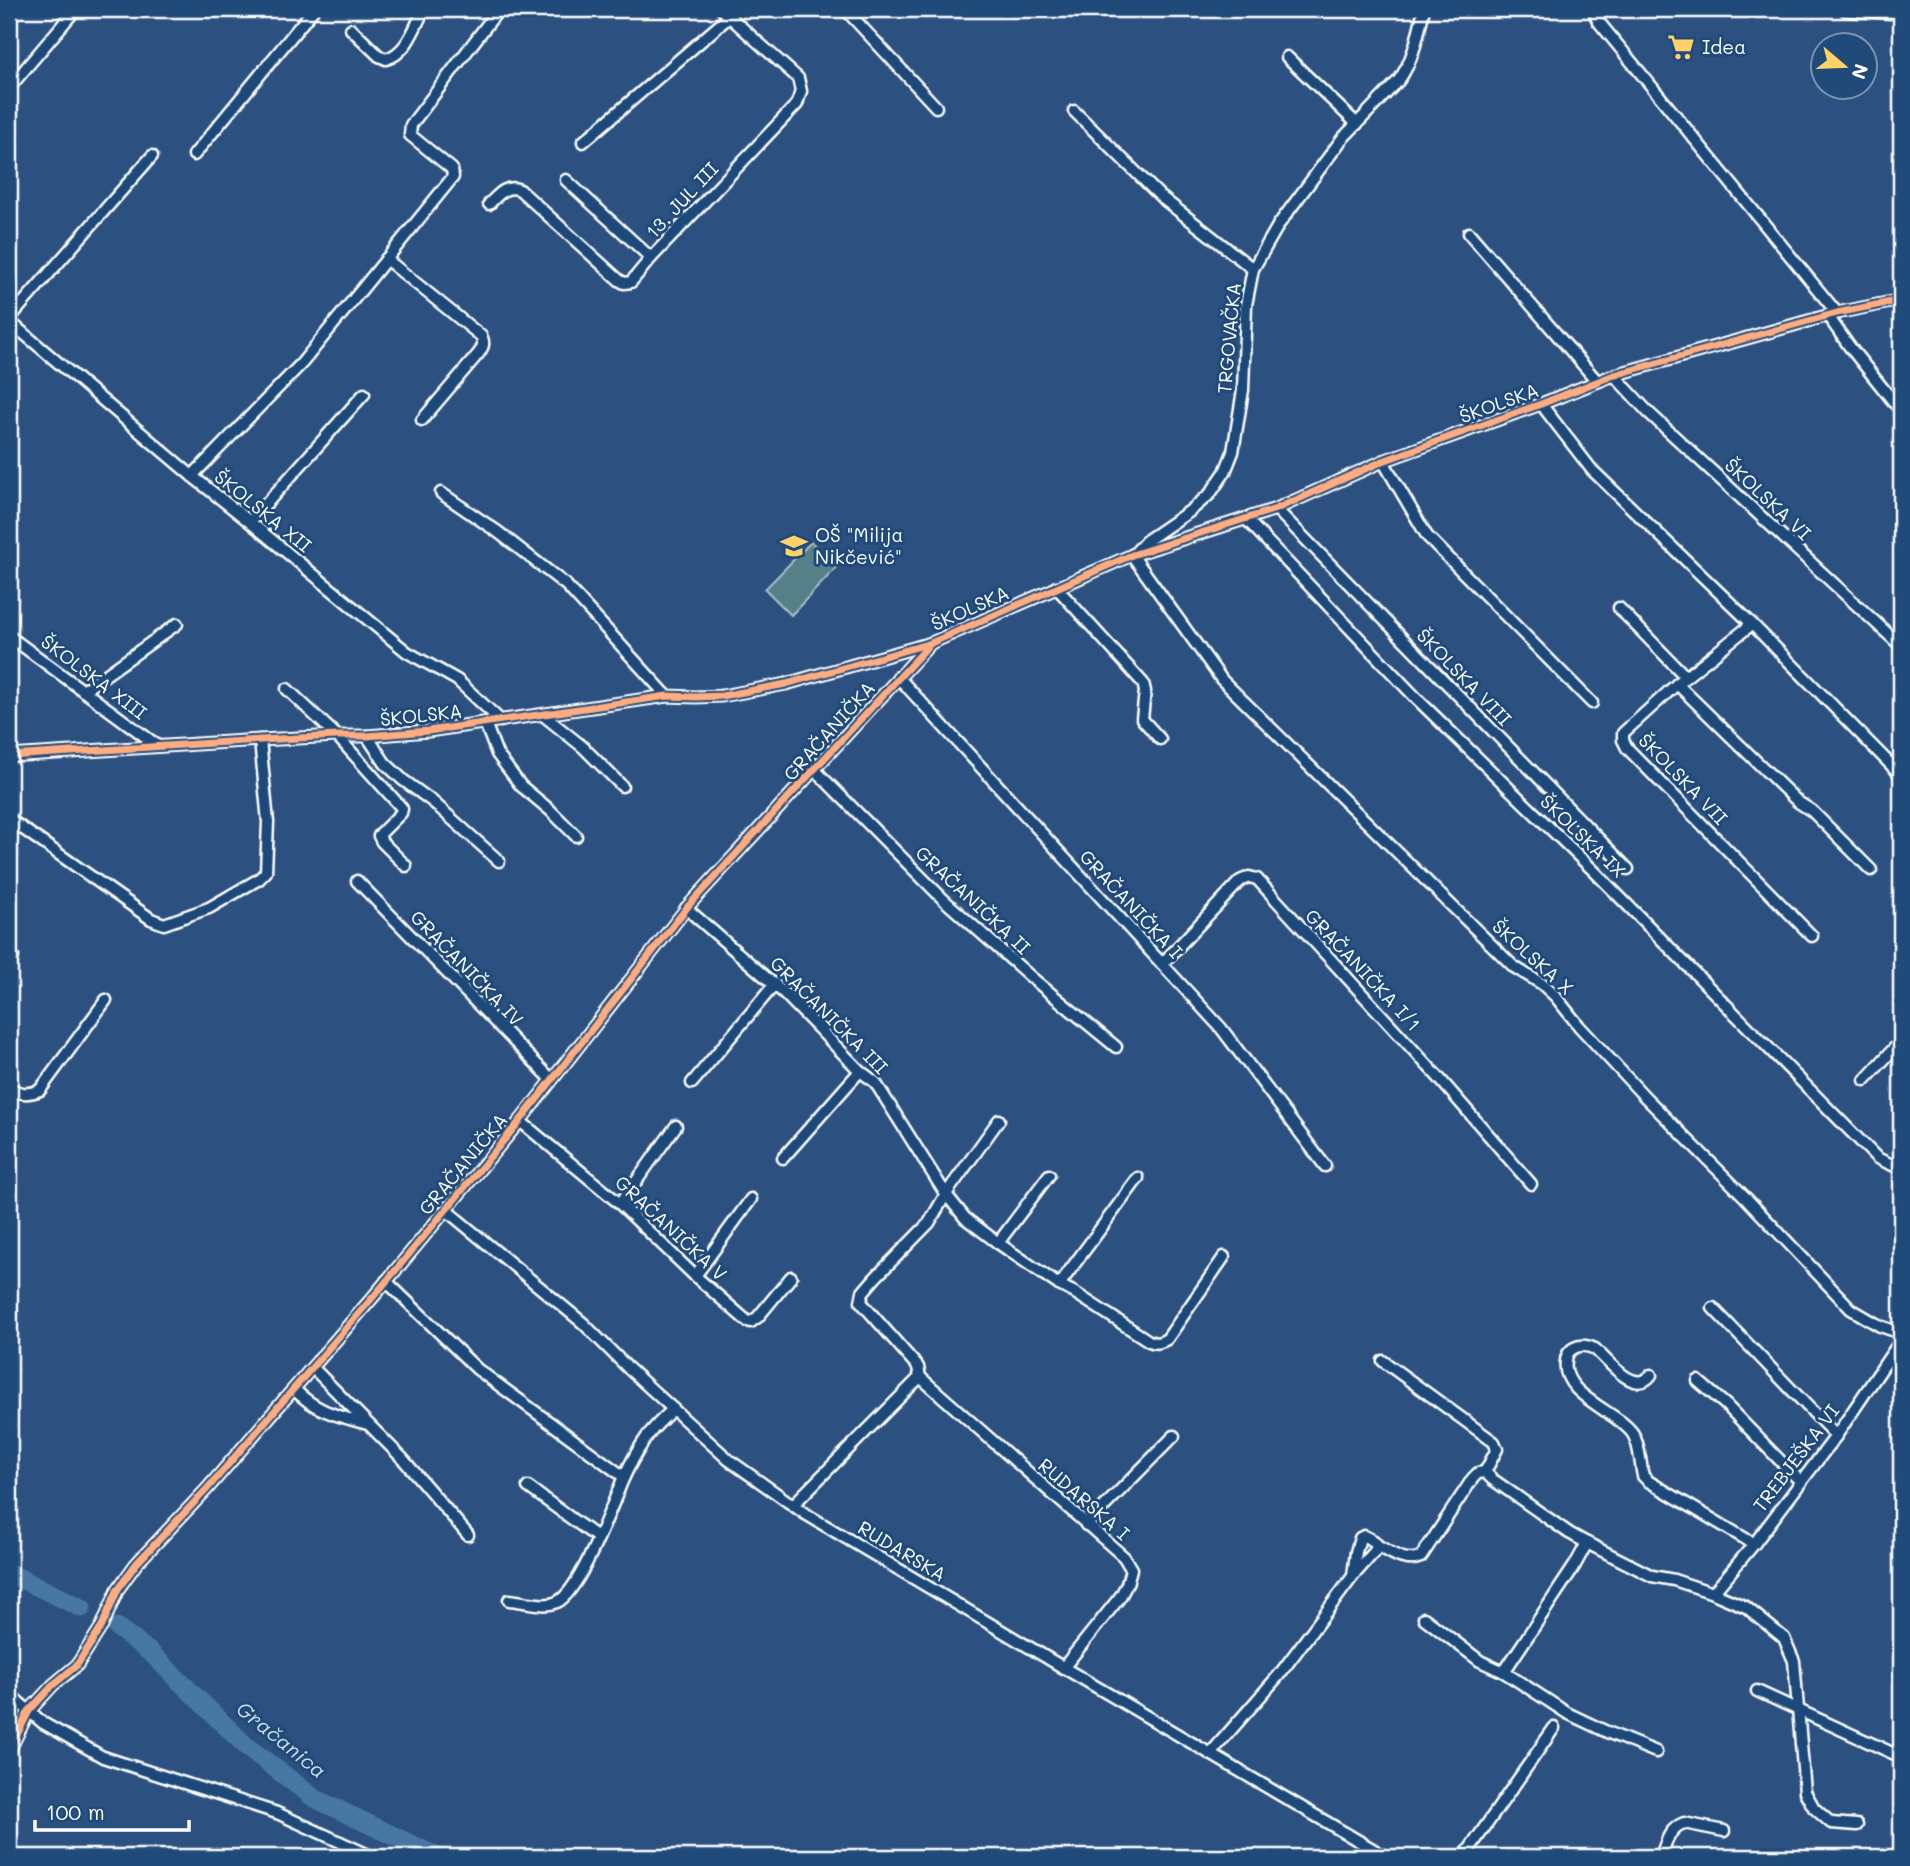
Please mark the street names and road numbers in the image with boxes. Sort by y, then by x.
street label: 13. JUL III [640,156,723,243]
street label: TRGOVAČKA [1211,281,1246,395]
street label: ŠKOLSKA [1456,377,1542,428]
street label: ŠKOLSKA VI [1720,452,1817,545]
street label: ŠKOLSKA XII [210,464,317,557]
street label: ŠKOLSKA [927,579,1013,636]
street label: ŠKOLSKA VIII [1412,623,1517,731]
street label: ŠKOLSKA XIII [36,629,152,725]
street label: GRAČANIČKA [777,676,880,786]
street label: ŠKOLSKA [379,698,463,731]
street label: ŠKOLSKA VII [1634,728,1733,830]
street label: ŠKOLSKA IX [1535,789,1631,883]
street label: GRAČANIČKA II [911,840,1036,959]
street label: GRAČANIČKA I [1074,844,1188,963]
street label: GRAČANIČKA I/1 [1300,903,1427,1036]
street label: GRAČANIČKA IV [406,904,529,1031]
street label: ŠKOLSKA X [1487,913,1579,1000]
street label: GRAČANIČKA III [765,950,894,1079]
street label: GRAČANIČKA [413,1108,513,1220]
street label: GRAČANIČKA V [610,1169,732,1286]
street label: TREBJEŠKA VI [1747,1399,1844,1517]
street label: RUDARSKA I [1033,1452,1135,1545]
street label: RUDARSKA [854,1514,951,1587]

